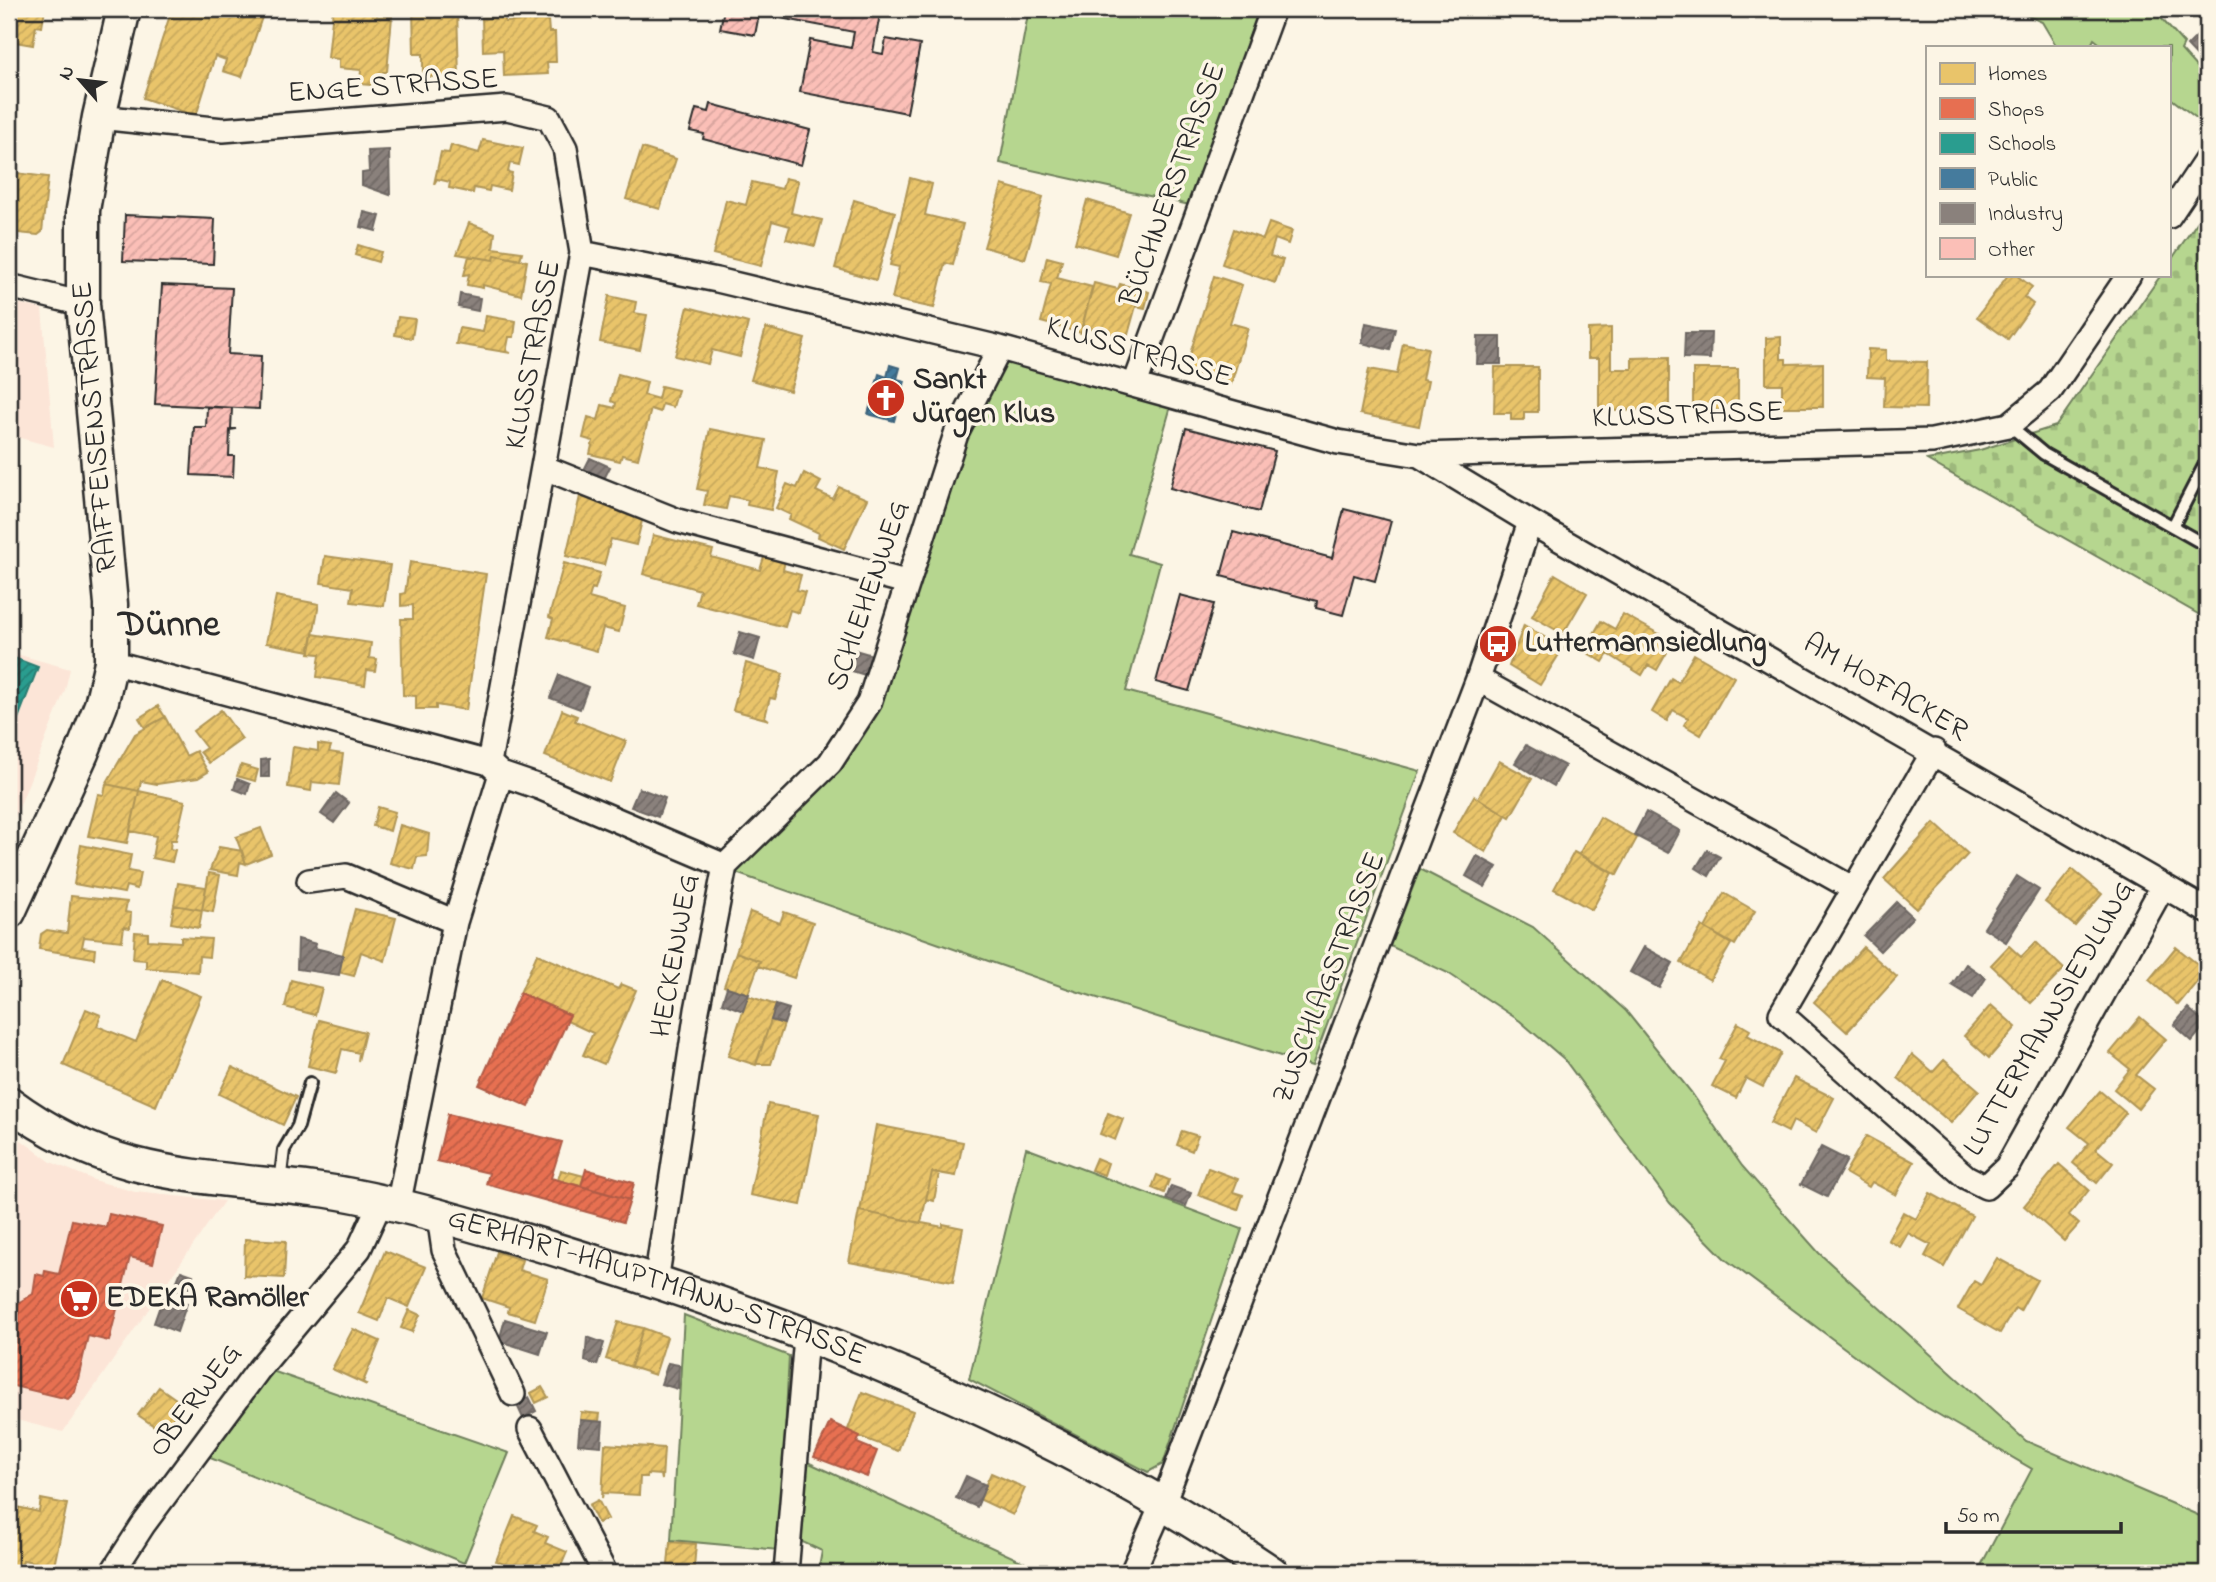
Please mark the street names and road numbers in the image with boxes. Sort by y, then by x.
street label: BÜCHNERSTRASSE [1109,57,1239,314]
street label: ENGE STRASSE [286,58,500,116]
street label: KLUSSTRASSE [494,257,574,453]
street label: RAIFFEISENSTRASSE [61,280,131,574]
street label: KLUSSTRASSE [1041,305,1237,401]
street label: KLUSSTRASSE [1591,391,1785,441]
street label: SCHLEHENWEG [816,495,922,697]
street label: AM HOFACKER [1794,623,1976,753]
street label: ZUSCHLAGSTRASSE [1262,846,1398,1110]
street label: HECKENWEG [640,871,712,1041]
street label: LUTTERMANNSIEDLUNG [1953,873,2147,1165]
street label: GERHART-HAUPTMANN-STRASSE [442,1197,873,1378]
street label: OBERWEG [138,1335,254,1467]

